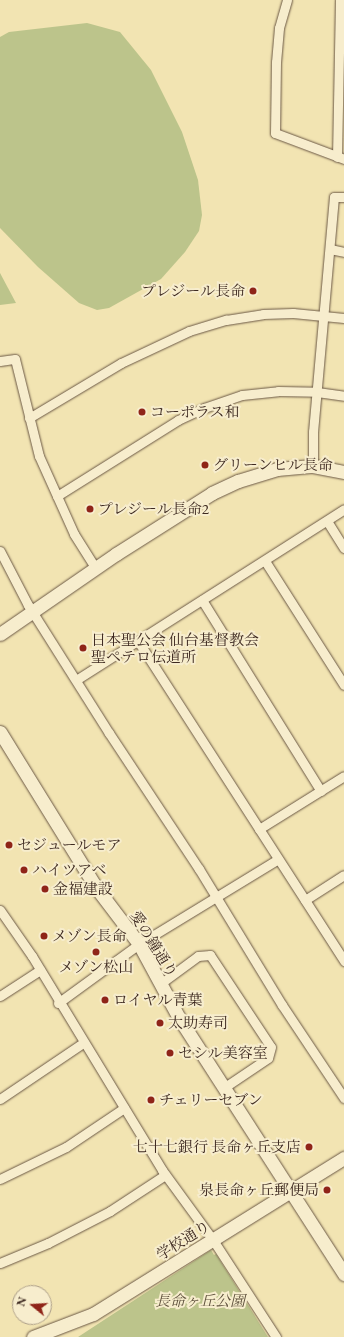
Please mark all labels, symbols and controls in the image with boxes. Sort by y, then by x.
place label: プレジール長命 [140,282,245,300]
marker: プレジール長命 [248,286,258,296]
place label: コーポラス和 [150,403,240,421]
marker: コーポラス和 [137,407,147,417]
place label: グリーンヒル長命 [213,456,333,474]
marker: グリーンヒル長命 [200,460,210,470]
place label: プレジール長命2 [98,500,210,518]
marker: プレジール長命2 [85,504,95,514]
place label: 日本聖公会 仙台基督教会 聖ペテロ伝道所 [91,630,259,665]
marker: 日本聖公会 仙台基督教会 聖ペテロ伝道所 [78,643,88,653]
place label: セジュールモア [17,836,122,854]
marker: セジュールモア [4,840,14,850]
place label: ハイツアベ [32,861,107,879]
marker: ハイツアベ [19,865,29,875]
place label: 金福建設 [53,880,113,898]
marker: 金福建設 [40,884,50,894]
street label: 愛の鐘通り [126,907,182,981]
place label: メゾン長命 [52,927,127,945]
marker: メゾン長命 [39,931,49,941]
marker: メゾン松山 [91,947,101,957]
place label: メゾン松山 [59,958,133,976]
place label: ロイヤル青葉 [113,991,203,1009]
marker: ロイヤル青葉 [100,995,110,1005]
place label: 太助寿司 [168,1014,228,1032]
marker: 太助寿司 [155,1018,165,1028]
place label: セシル美容室 [178,1044,268,1062]
marker: セシル美容室 [165,1048,175,1058]
place label: チェリーセブン [159,1091,264,1109]
marker: チェリーセブン [146,1095,156,1105]
place label: 七十七銀行 長命ヶ丘支店 [133,1138,301,1156]
marker: 七十七銀行 長命ヶ丘支店 [304,1142,314,1152]
place label: 泉長命ヶ丘郵便局 [199,1181,319,1199]
marker: 泉長命ヶ丘郵便局 [322,1185,332,1195]
street label: 学校通り [153,1216,213,1264]
north arrow [12,1285,52,1325]
park label: 長命ヶ丘公園 [155,1292,245,1310]
text: N [14,1295,30,1308]

